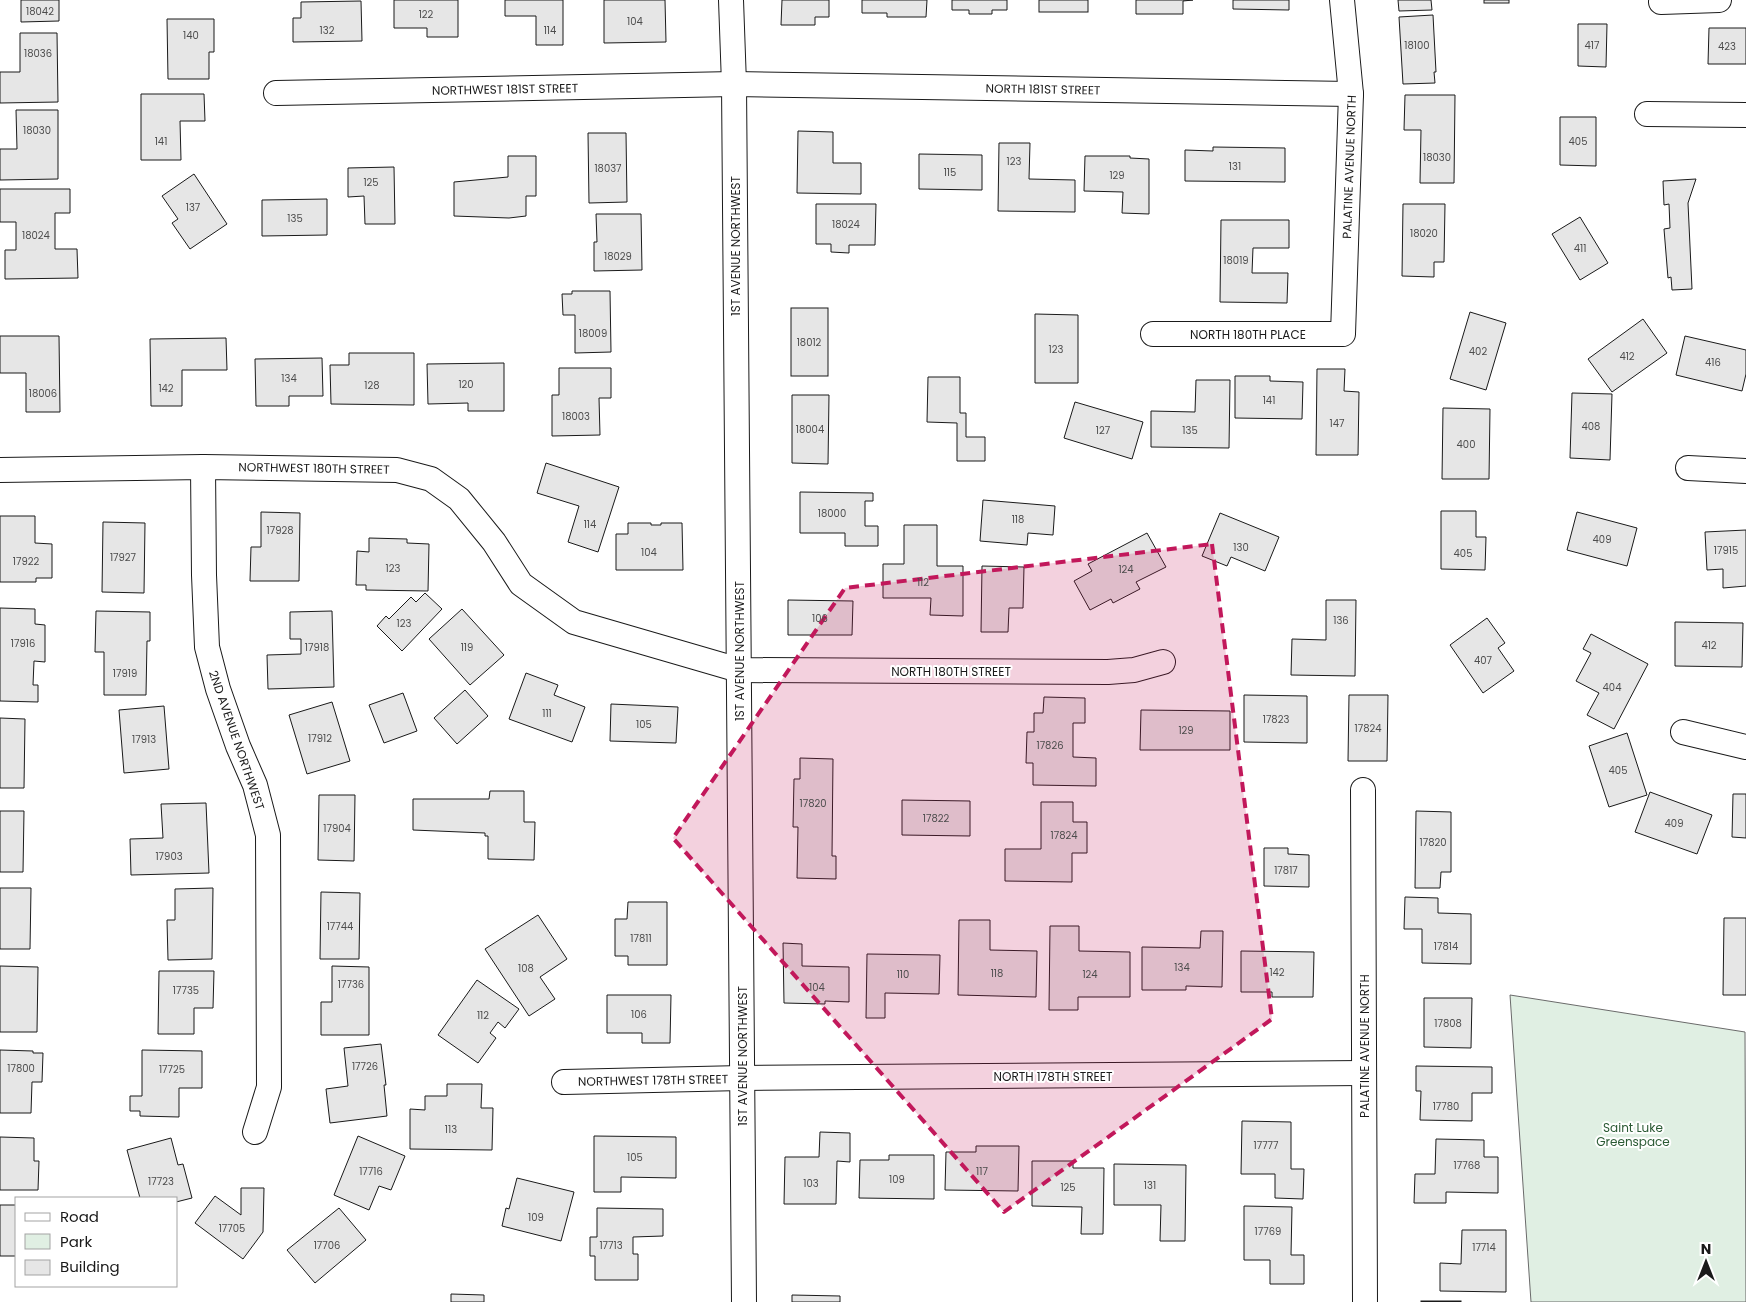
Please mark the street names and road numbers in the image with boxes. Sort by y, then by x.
street label: NORTHWEST 181ST STREET [432,79,579,99]
street label: NORTH 181ST STREET [985,79,1101,99]
street label: PALATINE AVENUE NORTH [1338,95,1360,239]
street label: 1ST AVENUE NORTHWEST [727,175,744,316]
street label: NORTH 180TH PLACE [1190,326,1306,343]
street label: NORTHWEST 180TH STREET [238,458,390,478]
street label: 1ST AVENUE NORTHWEST [731,580,748,721]
street label: NORTH 180TH STREET [891,663,1011,680]
street label: 2ND AVENUE NORTHWEST [205,668,269,813]
street label: PALATINE AVENUE NORTH [1356,974,1373,1118]
street label: 1ST AVENUE NORTHWEST [734,985,751,1126]
street label: NORTH 178TH STREET [994,1068,1113,1085]
street label: NORTHWEST 178TH STREET [578,1070,729,1090]

